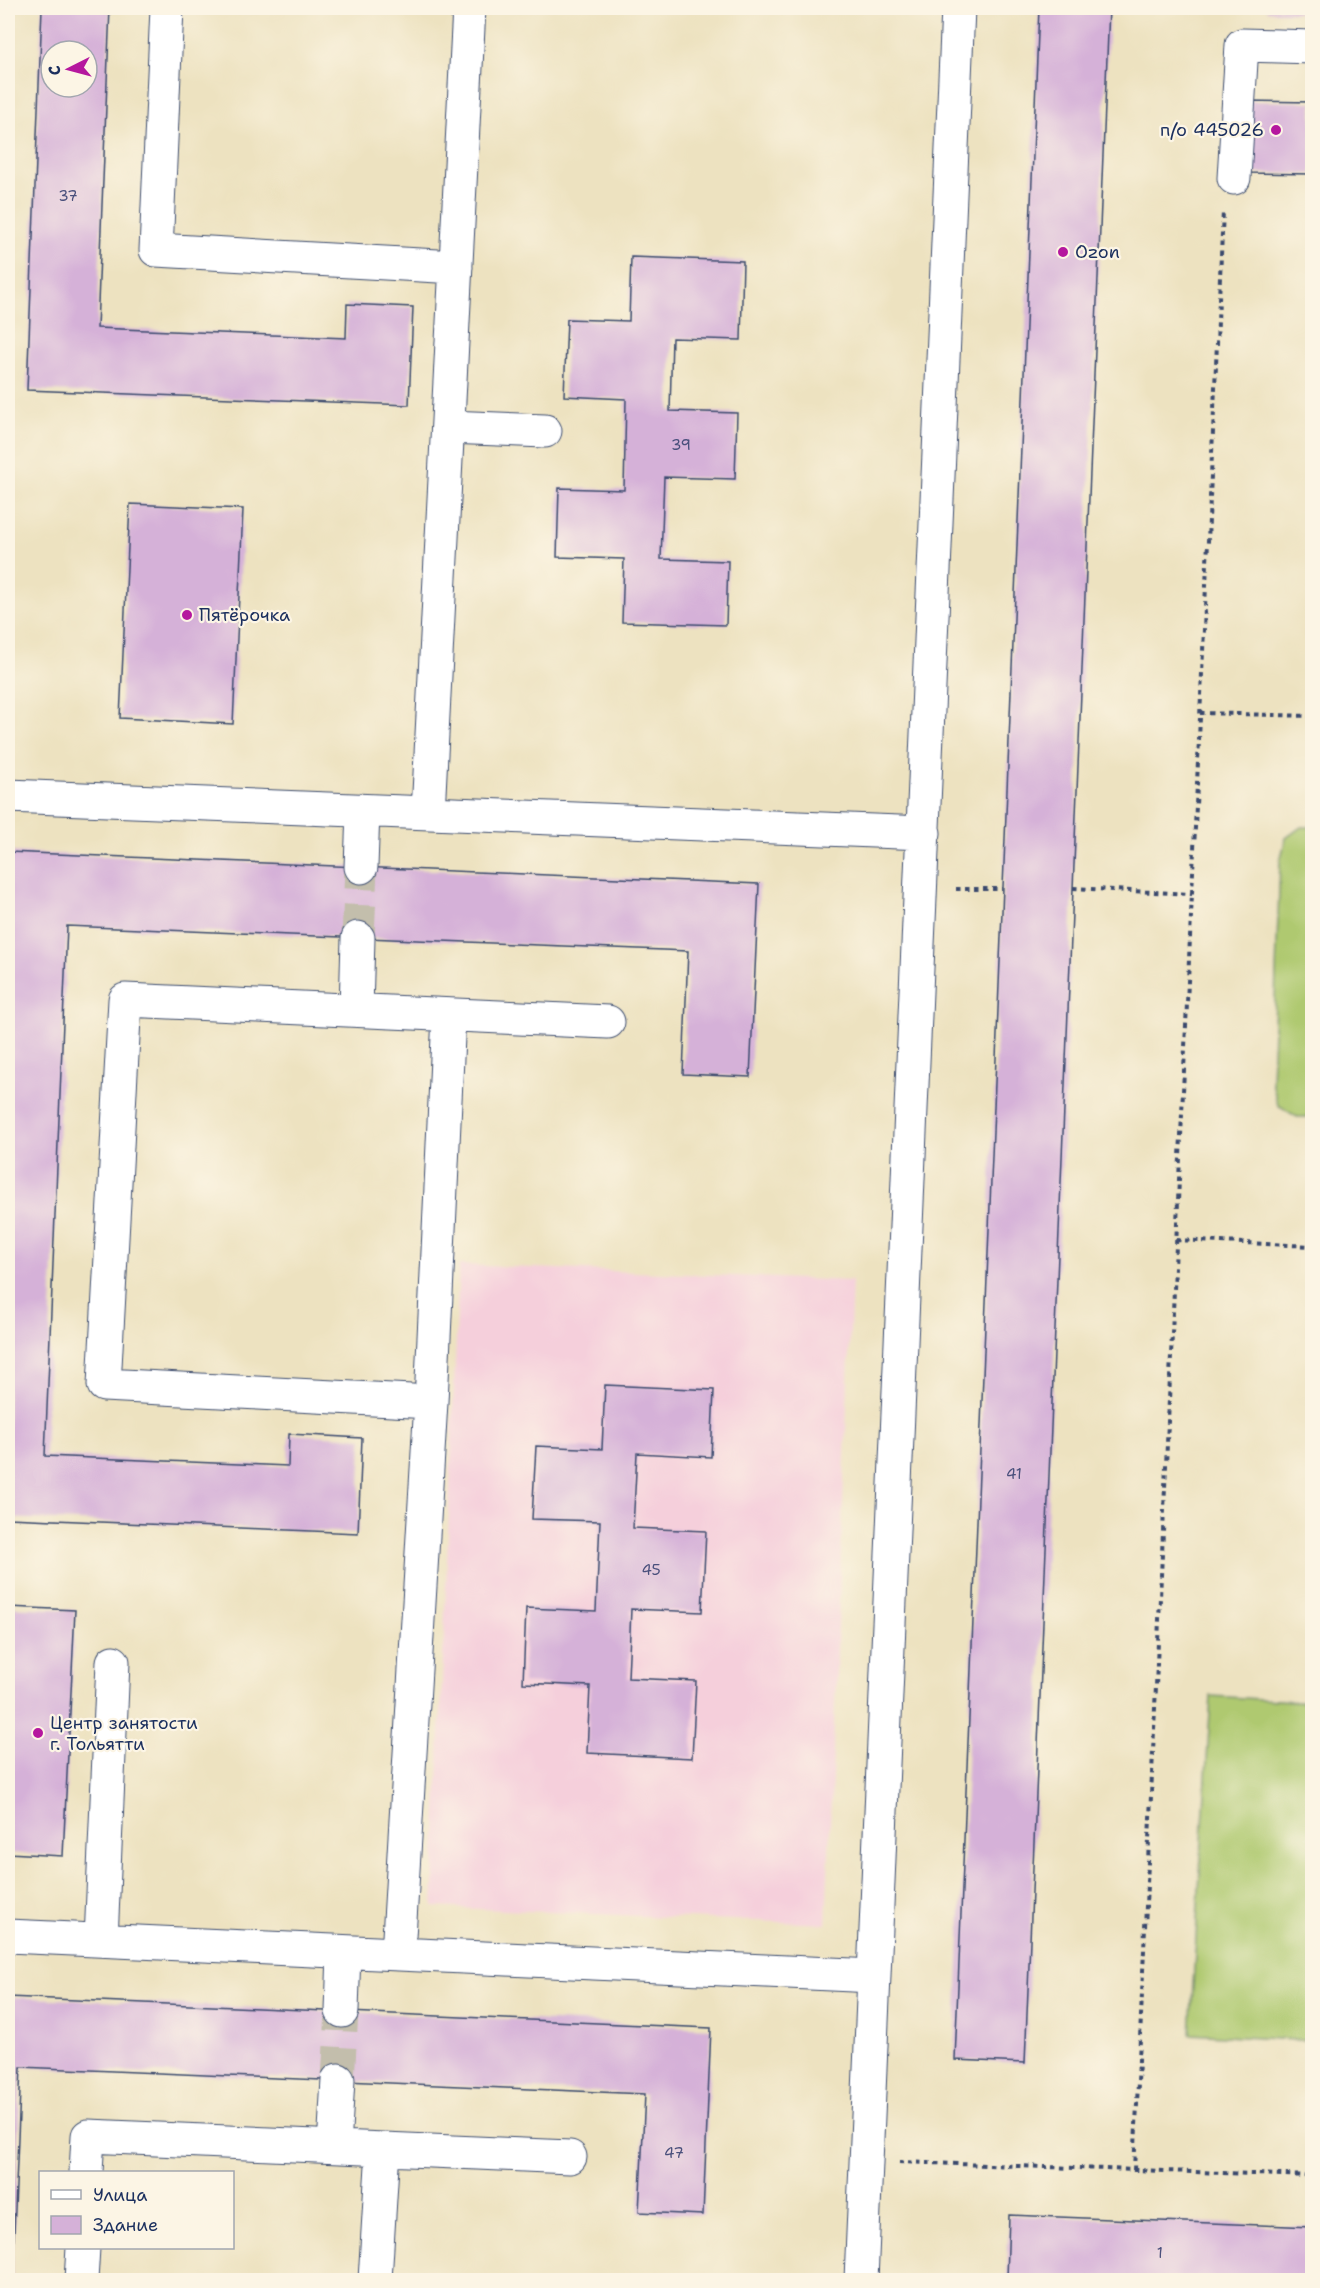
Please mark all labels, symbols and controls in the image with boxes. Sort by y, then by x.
north arrow [39,39,99,99]
text: С [44,64,66,77]
place label: п/о 445026 [1160,118,1264,142]
marker: п/о 445026 [1269,123,1283,137]
house number: 37 [58,186,78,206]
place label: Ozon [1075,240,1120,264]
marker: Ozon [1056,245,1070,259]
house number: 39 [671,435,691,455]
place label: Пятёрочка [199,603,290,627]
marker: Пятёрочка [180,608,194,622]
house number: 41 [1006,1464,1022,1484]
house number: 45 [641,1560,661,1580]
place label: Центр занятости г. Тольятти [50,1711,198,1756]
marker: Центр занятости г. Тольятти [31,1726,45,1740]
house number: 47 [664,2143,684,2163]
legend [39,2171,234,2249]
text: Улица [93,2183,147,2207]
text: Здание [93,2213,158,2237]
house number: 1 [1157,2243,1163,2263]

